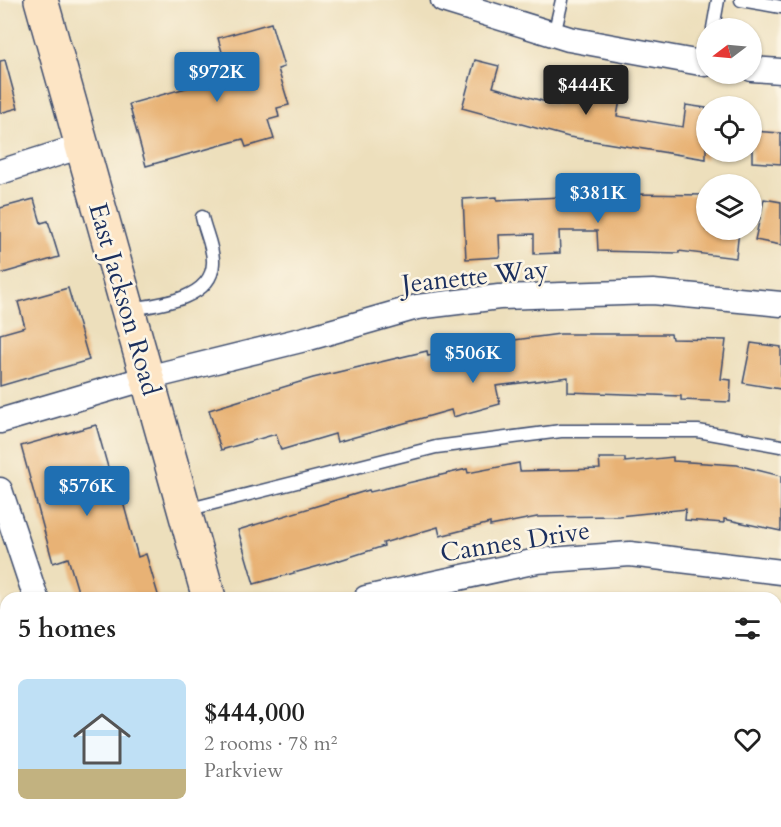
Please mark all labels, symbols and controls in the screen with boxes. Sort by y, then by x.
north arrow [696,18,762,84]
map controls [696,18,762,240]
pin: $972K [175,52,259,103]
text: $972K [188,58,246,85]
pin: $444K [544,65,628,116]
text: $444K [557,71,615,98]
button: locate [696,96,762,162]
pin: $381K [556,173,640,224]
button: layers [696,174,762,240]
text: $381K [569,179,627,206]
street label: East Jackson Road [80,199,169,400]
street label: Jeanette Way [396,251,550,302]
pin: $506K [431,333,515,384]
text: $506K [444,339,502,366]
pin: $576K [45,466,129,517]
text: $576K [58,472,116,499]
street label: Cannes Drive [438,512,592,571]
text: 5 homes [18,611,116,646]
icon: filters [731,612,764,645]
text: $444,000 [204,695,305,730]
icon: home [66,703,138,775]
icon: heart [731,723,764,756]
text: 2 rooms · 78 m² [204,730,337,757]
text: Parkview [204,757,283,784]

